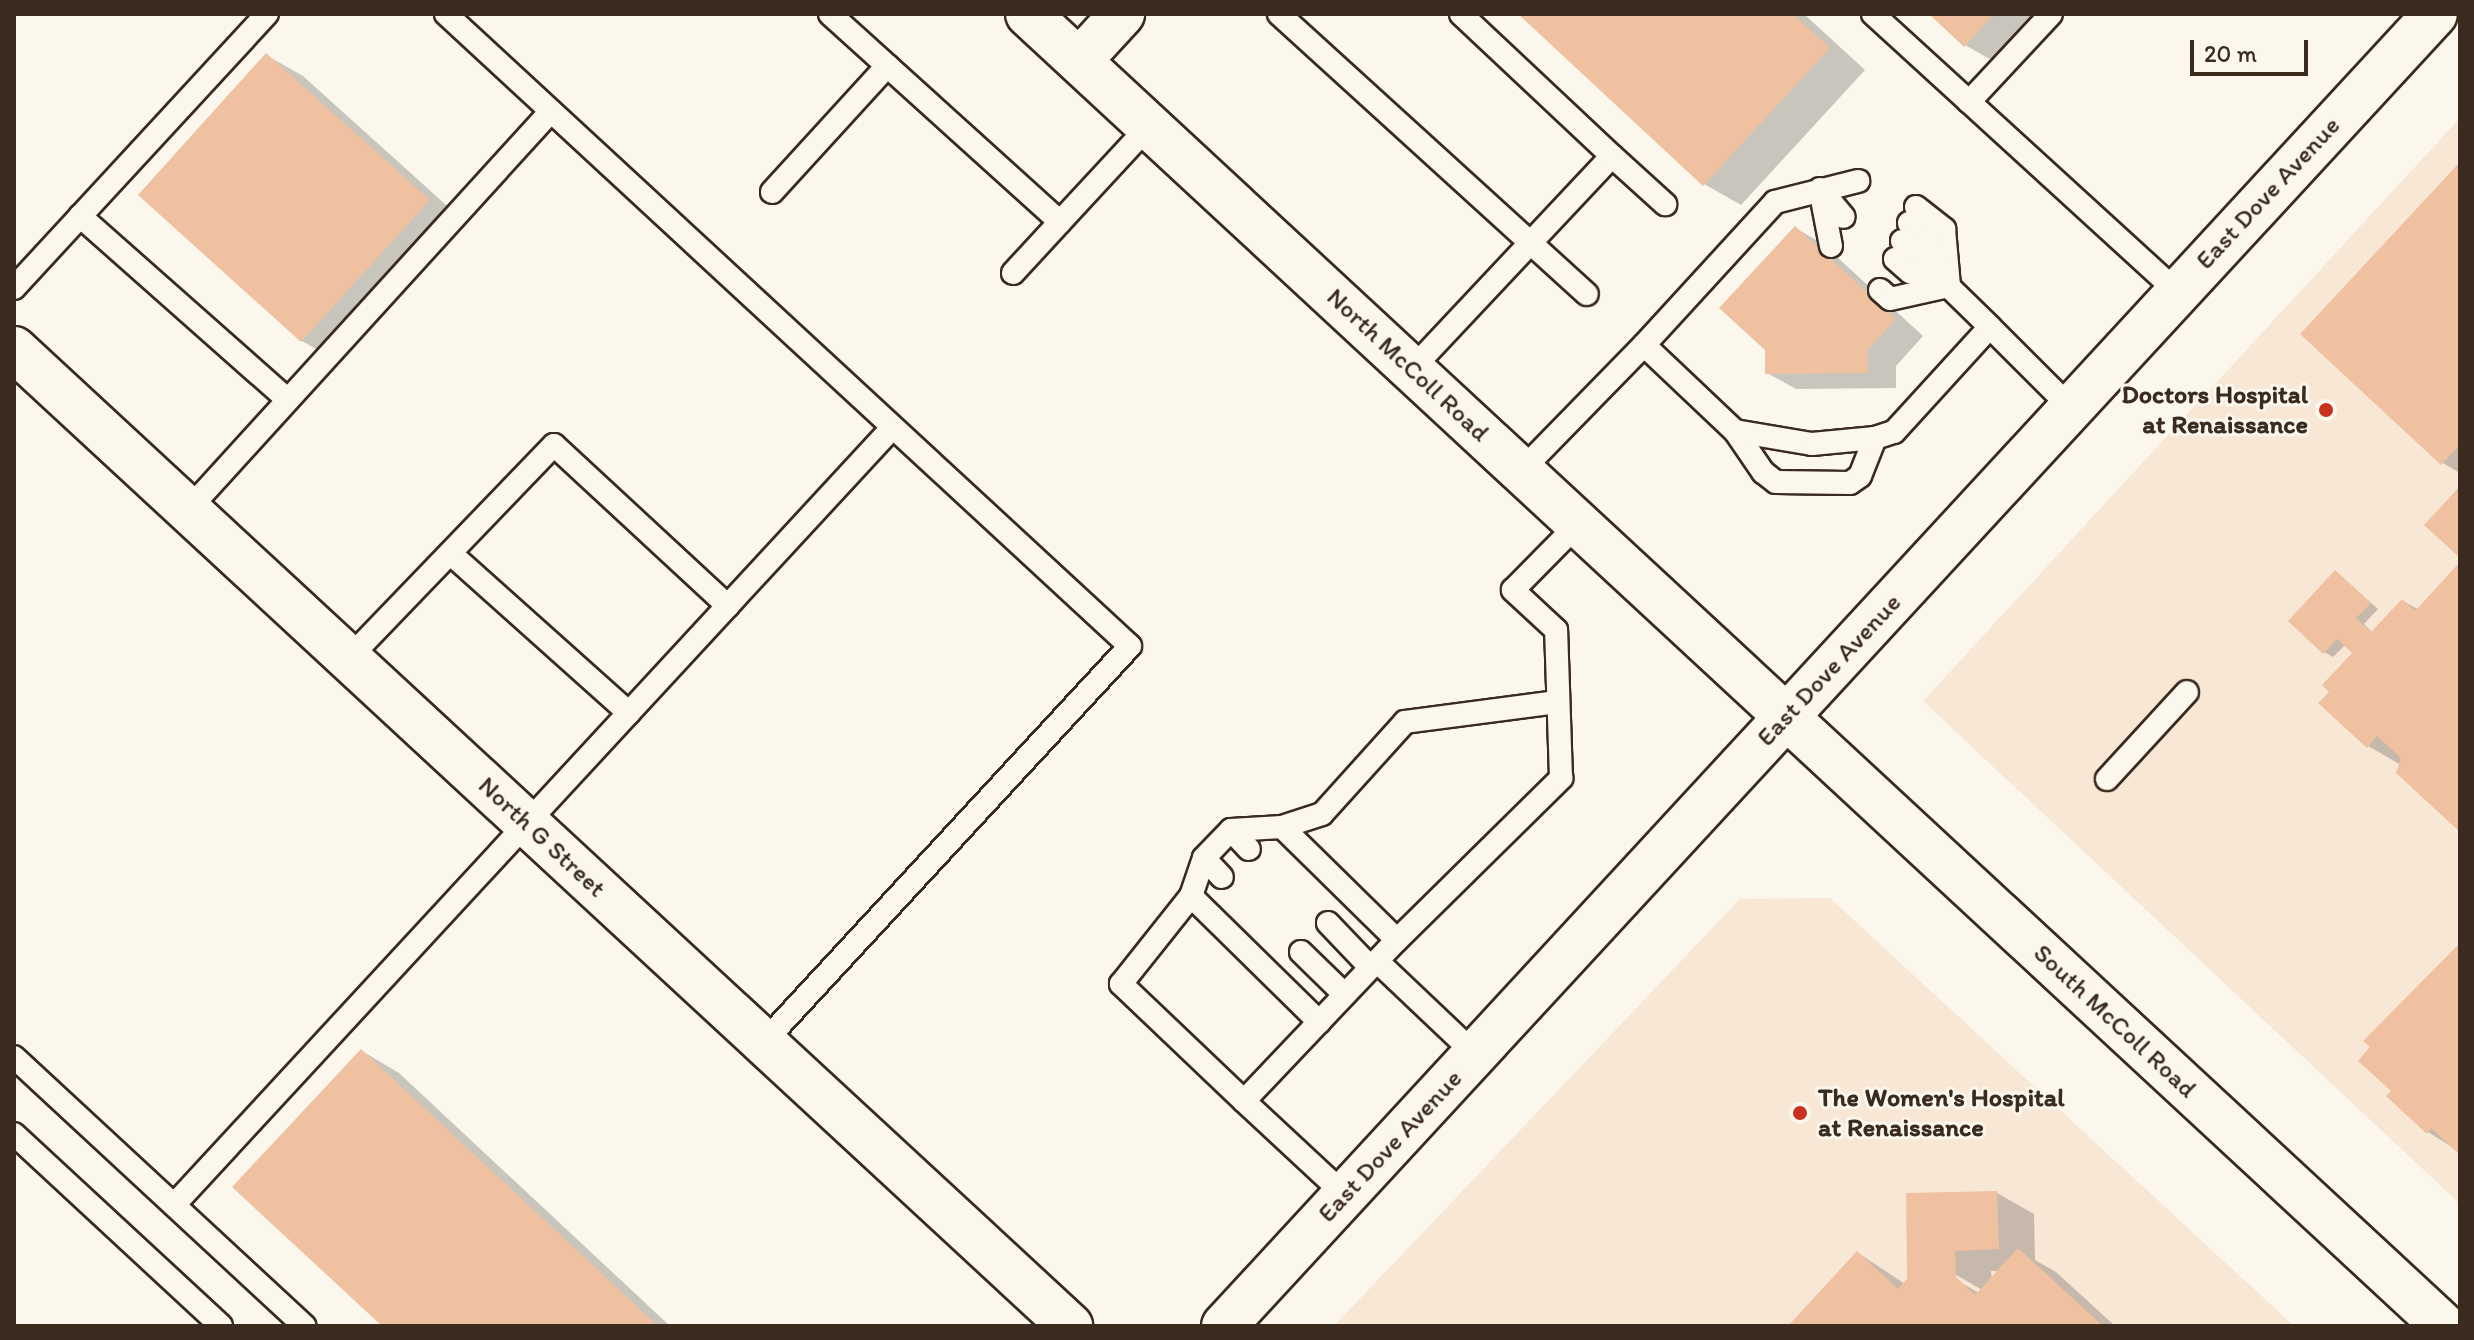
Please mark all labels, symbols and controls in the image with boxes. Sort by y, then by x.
scale bar [2194,24,2312,74]
text: 20 m [2204,39,2257,68]
street label: East Dove Avenue [2189,110,2347,276]
street label: North McColl Road [1321,282,1495,448]
place label: Doctors Hospital at Renaissance [2122,379,2308,440]
marker: Doctors Hospital at Renaissance [2315,399,2337,421]
street label: East Dove Avenue [1750,587,1908,753]
street label: North G Street [472,770,612,904]
street label: South McColl Road [2027,938,2203,1104]
street label: East Dove Avenue [1311,1063,1469,1229]
place label: The Women's Hospital at Renaissance [1818,1082,2063,1144]
marker: The Women's Hospital at Renaissance [1789,1102,1811,1124]

